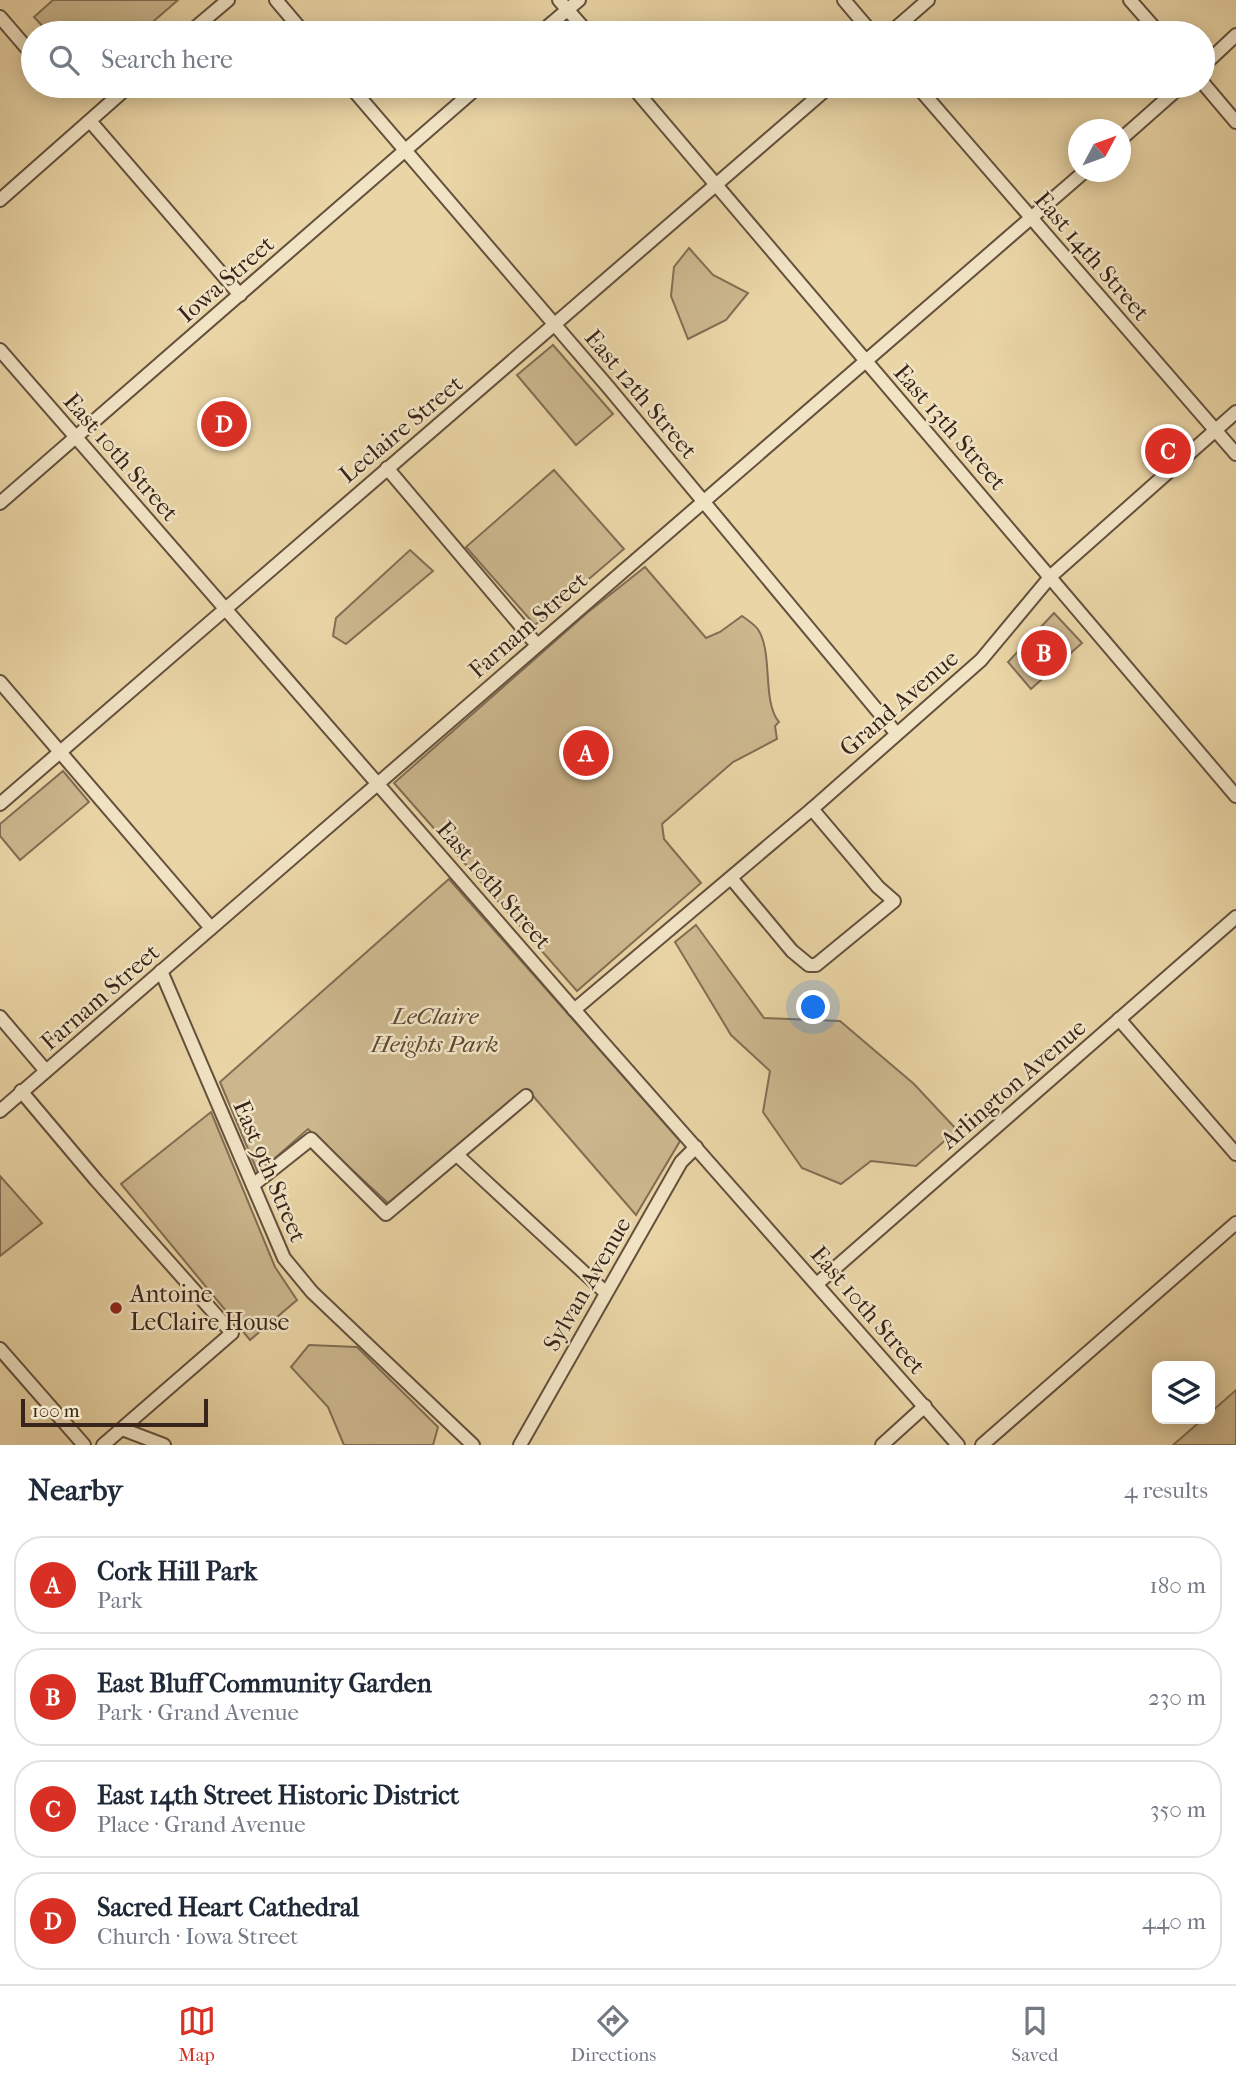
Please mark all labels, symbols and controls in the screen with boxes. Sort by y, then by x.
search box [21,21,1215,98]
icon: search [45,41,83,79]
text: Search here [101,44,233,75]
north arrow [1068,119,1131,182]
street label: East 14th Street [1028,186,1156,326]
street label: Iowa Street [172,229,280,328]
street label: East 12th Street [579,324,703,465]
street label: East 13th Street [888,358,1012,496]
street label: Leclaire Street [334,369,469,489]
street label: East 10th Street [58,387,185,527]
pin: D [201,398,247,450]
pin: C [1145,425,1191,477]
street label: Farnam Street [463,566,593,684]
pin: B [1021,627,1067,679]
street label: Grand Avenue [834,644,964,762]
pin: A [563,727,609,779]
street label: East 10th Street [431,815,558,955]
street label: Farnam Street [35,938,165,1056]
your location [796,990,830,1024]
park label: LeClaire Heights Park [370,1002,499,1058]
street label: Arlington Avenue [934,1013,1092,1155]
street label: East 9th Street [228,1096,313,1247]
street label: Sylvan Avenue [537,1212,637,1356]
street label: East 10th Street [805,1240,932,1380]
place label: Antoine LeClaire House [129,1280,290,1336]
marker: Antoine LeClaire House [108,1300,124,1316]
map controls [1152,1361,1215,1424]
button: layers [1152,1361,1215,1424]
scale bar [21,1396,208,1428]
text: 100 m [32,1400,80,1422]
text: Nearby [28,1473,123,1508]
text: 4 results [1124,1477,1208,1504]
text: Cork Hill Park [97,1556,257,1587]
text: A [46,1572,60,1599]
text: 180 m [1149,1572,1206,1599]
text: Park [97,1587,143,1614]
text: East Bluff Community Garden [97,1668,432,1699]
text: B [46,1684,60,1711]
text: 230 m [1148,1684,1206,1711]
text: Park · Grand Avenue [97,1699,299,1726]
text: East 14th Street Historic District [97,1780,459,1811]
text: C [45,1796,61,1823]
text: 350 m [1150,1796,1206,1823]
text: Place · Grand Avenue [97,1811,306,1838]
text: Sacred Heart Cathedral [97,1892,359,1923]
text: D [44,1908,62,1935]
text: 440 m [1142,1908,1206,1935]
text: Church · Iowa Street [97,1923,298,1950]
tab: Map [178,2002,216,2066]
tab: Directions [571,2002,656,2066]
tab: Saved [1011,2002,1058,2066]

